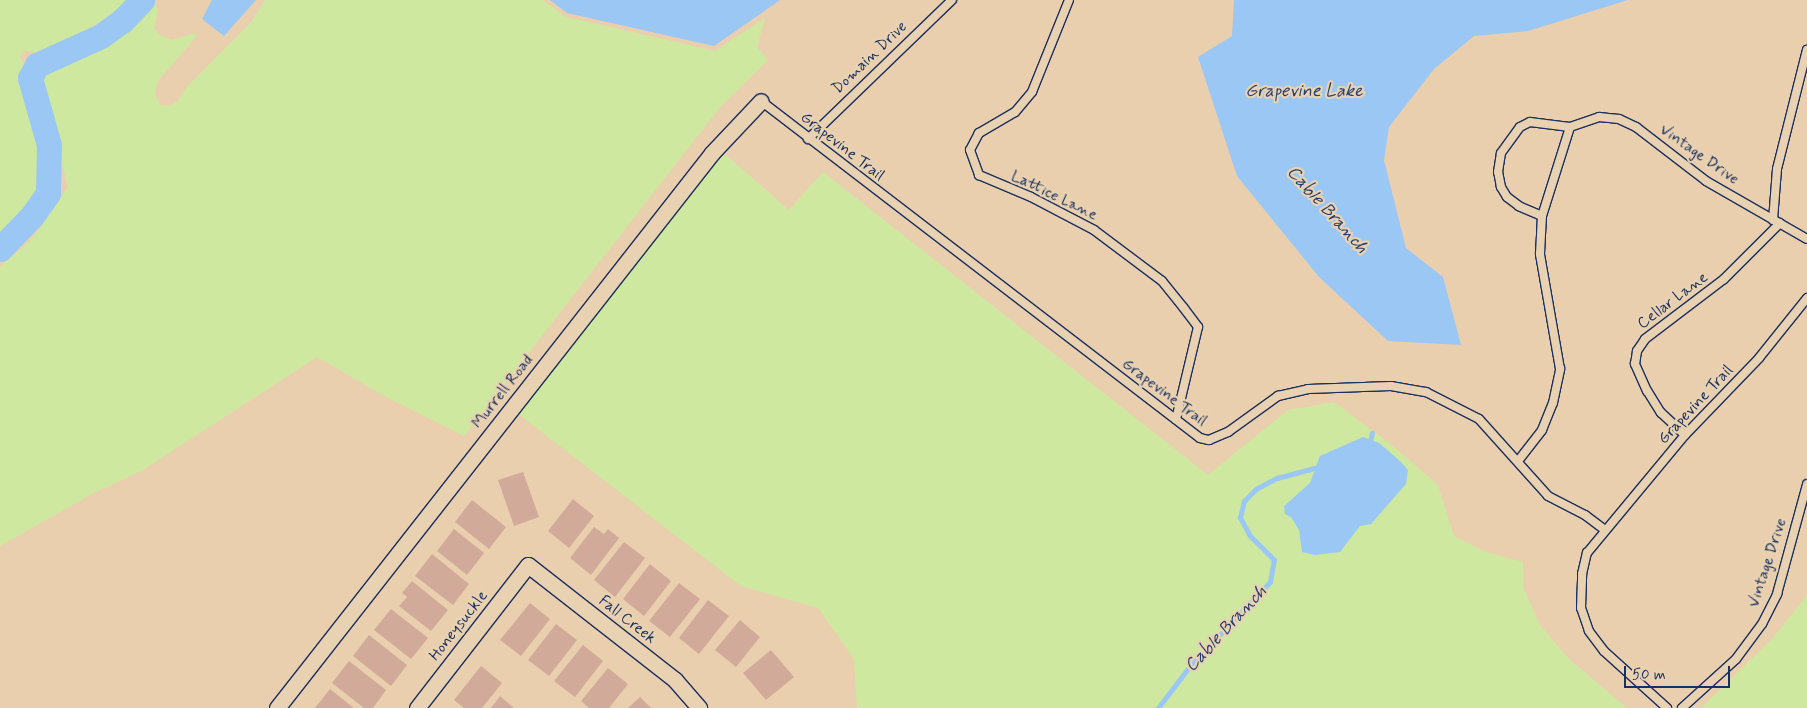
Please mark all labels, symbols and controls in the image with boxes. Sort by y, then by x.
street label: Domain Drive [829,18,911,98]
water label: Grapevine Lake [1245,80,1363,102]
street label: Grapevine Trail [797,109,887,185]
street label: Vintage Drive [1656,121,1742,189]
water label: Cable Branch [1282,162,1372,258]
street label: Lattice Lane [1009,168,1099,224]
street label: Cellar Lane [1635,269,1711,333]
street label: Murrell Road [469,352,537,432]
street label: Grapevine Trail [1118,355,1210,431]
street label: Grapevine Trail [1655,362,1737,448]
street label: Vintage Drive [1745,516,1791,610]
water label: Cable Branch [1181,582,1271,676]
street label: Honeysuckle [426,587,492,665]
street label: Fall Creek [594,592,660,648]
scale bar [1627,656,1733,688]
text: 50 m [1632,665,1666,685]

